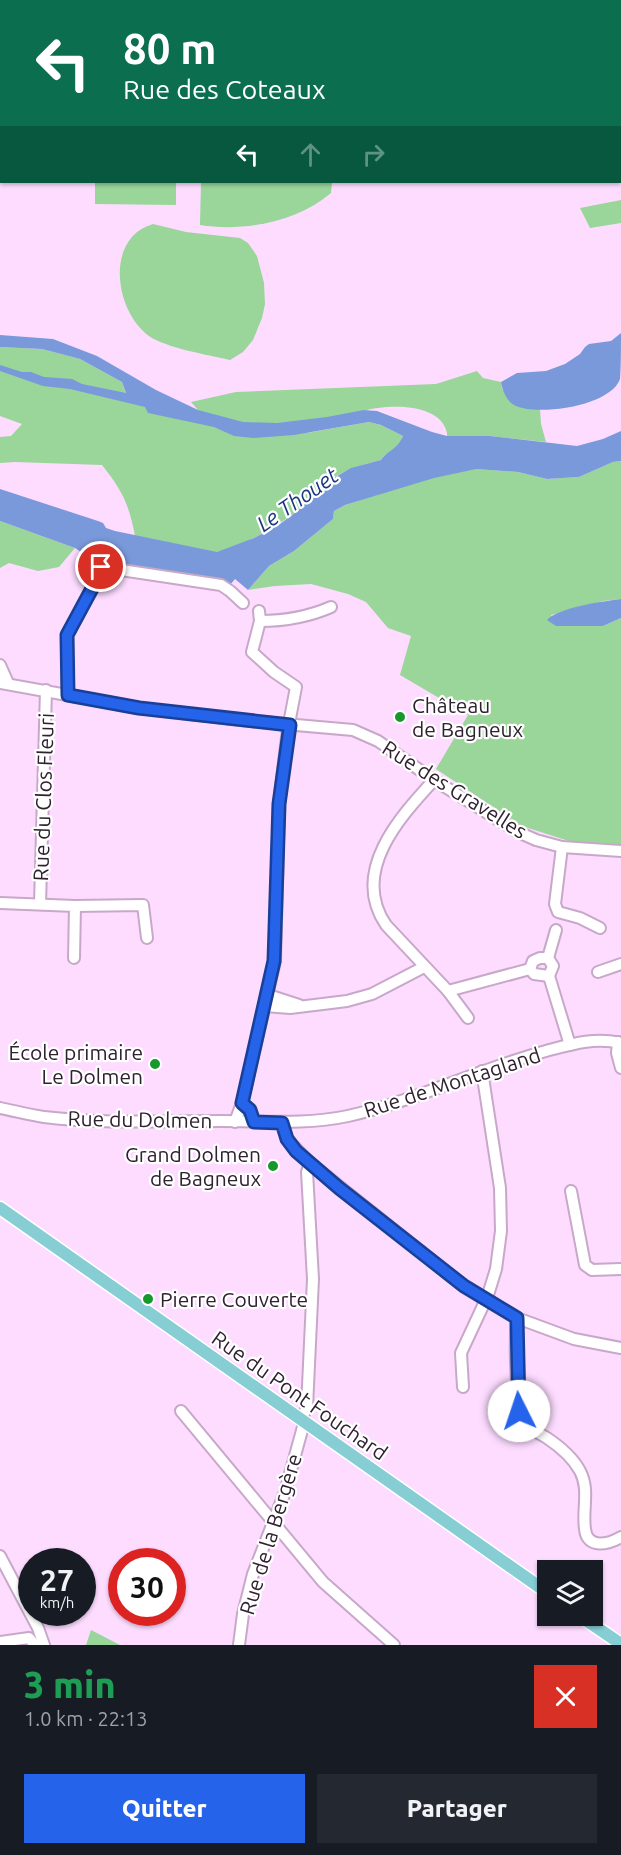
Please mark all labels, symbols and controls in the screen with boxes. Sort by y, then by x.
icon: left [24,24,102,102]
text: 80 m [123,25,217,72]
text: Rue des Coteaux [123,74,326,104]
icon: left [231,138,264,171]
icon: ahead [294,138,327,171]
icon: right [357,138,390,171]
water label: Le Thouet [251,462,343,536]
pin [75,541,126,592]
icon: arrive [84,550,117,583]
place label: Château de Bagneux [412,693,523,741]
marker: Château de Bagneux [393,710,407,724]
street label: Rue du Clos Fleuri [28,712,58,882]
street label: Rue des Gravelles [378,735,532,843]
place label: École primaire Le Dolmen [8,1040,143,1088]
street label: Rue de Montagland [361,1042,543,1122]
marker: École primaire Le Dolmen [148,1057,162,1071]
street label: Rue du Dolmen [67,1106,213,1132]
place label: Grand Dolmen de Bagneux [125,1142,261,1190]
marker: Grand Dolmen de Bagneux [266,1159,280,1173]
place label: Pierre Couverte [160,1287,308,1311]
marker: Pierre Couverte [141,1292,155,1306]
street label: Rue du Pont Fouchard [208,1325,392,1465]
position arrow [487,1379,551,1443]
street label: Rue de la Bergère [234,1450,306,1618]
speed limit sign: 30 [108,1548,186,1626]
map controls [537,1560,603,1626]
button: layers [537,1560,603,1626]
text: 27 [40,1563,74,1597]
text: km/h [40,1594,74,1611]
text: 3 min [24,1664,116,1705]
button: close [534,1665,597,1728]
text: 1.0 km · 22:13 [24,1707,148,1730]
button: Quitter [24,1774,305,1843]
button: Partager [317,1774,597,1843]

